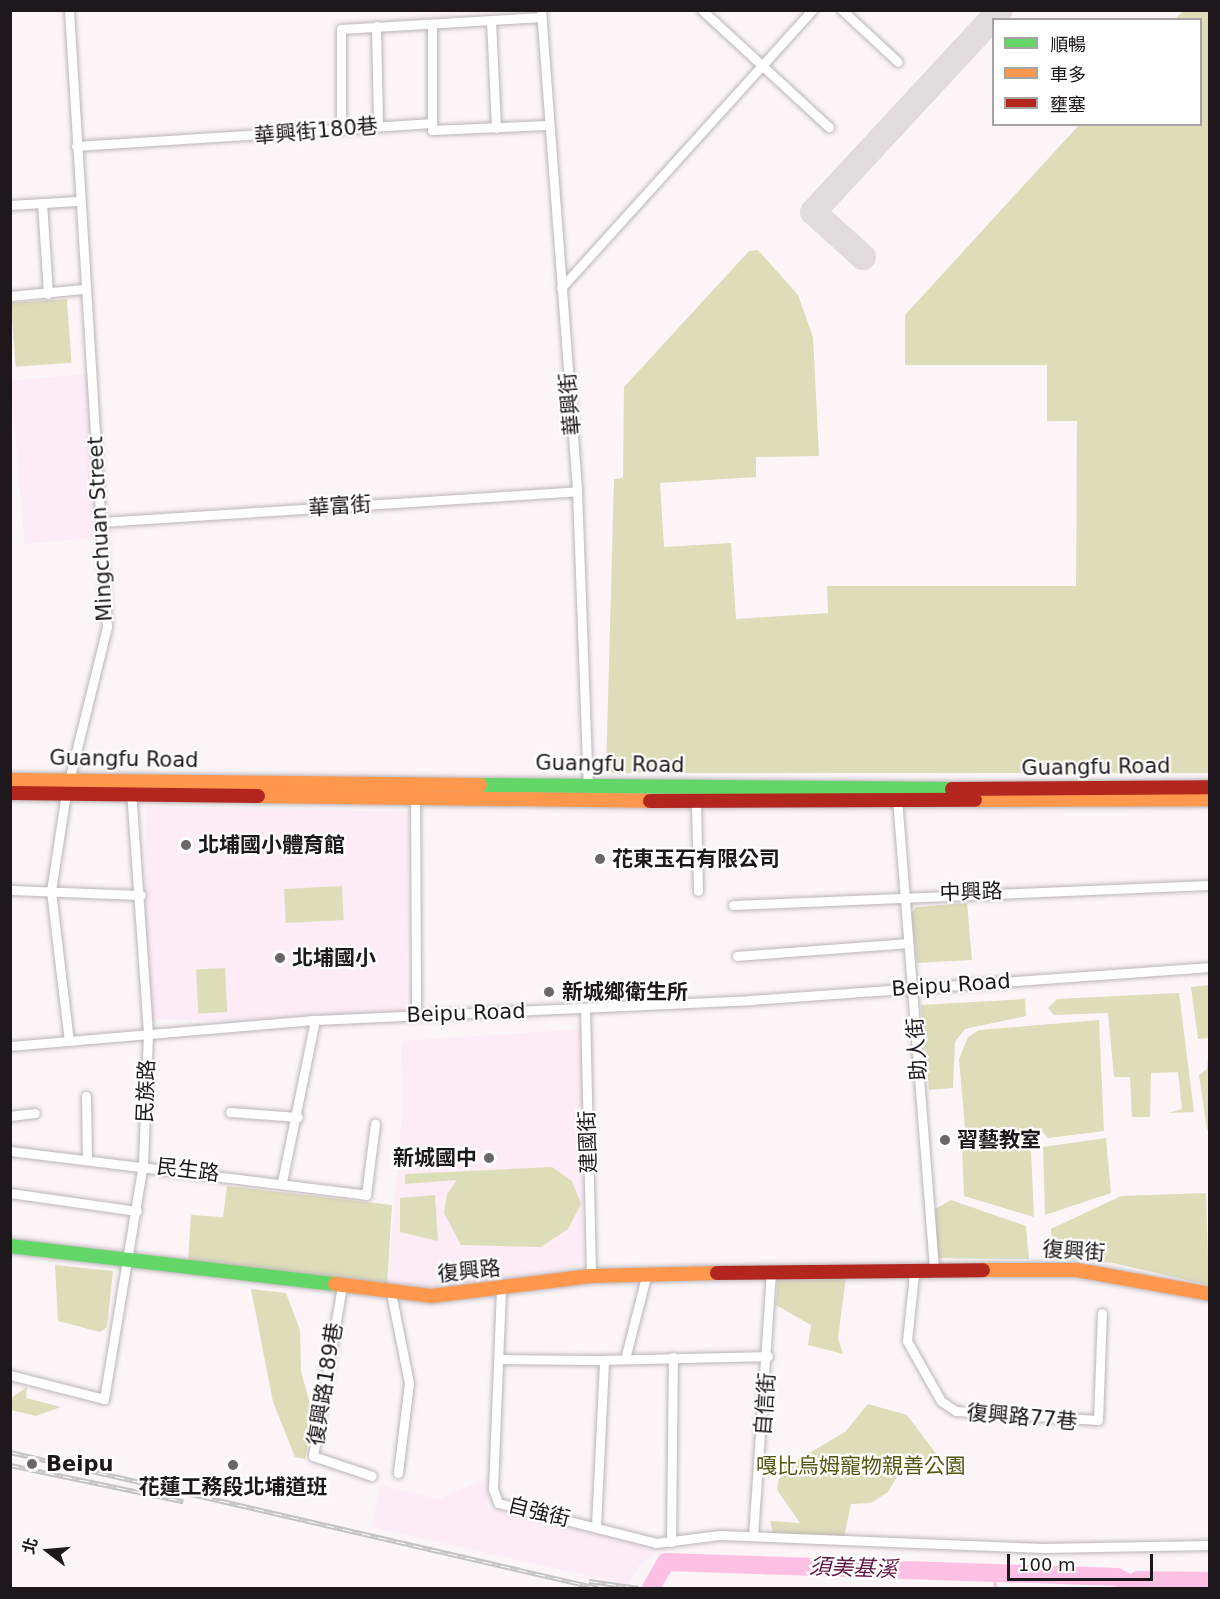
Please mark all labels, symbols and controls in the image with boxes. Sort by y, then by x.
legend [992,18,1202,126]
text: 順暢 [1050,34,1086,55]
text: 車多 [1050,64,1086,85]
text: 壅塞 [1050,94,1086,115]
street label: 華興街180巷 [253,113,379,149]
street label: 華興街 [555,372,585,436]
street label: Mingchuan Street [83,436,117,622]
street label: 華富街 [308,491,372,521]
street label: Guangfu Road [49,745,199,773]
street label: Guangfu Road [535,750,685,778]
street label: Guangfu Road [1021,753,1171,781]
place label: 北埔國小體育館 [198,832,345,858]
marker: 北埔國小體育館 [179,838,193,852]
place label: 花東玉石有限公司 [612,846,780,872]
marker: 花東玉石有限公司 [593,852,607,866]
street label: 中興路 [939,878,1003,906]
place label: 北埔國小 [292,945,376,971]
marker: 北埔國小 [273,951,287,965]
street label: Beipu Road [891,968,1011,1002]
place label: 新城鄉衛生所 [562,979,688,1005]
marker: 新城鄉衛生所 [540,983,558,1001]
street label: Beipu Road [406,998,526,1028]
street label: 助人街 [902,1017,932,1081]
street label: 民族路 [132,1059,160,1123]
street label: 建國街 [574,1110,602,1174]
place label: 習藝教室 [957,1127,1041,1153]
marker: 習藝教室 [938,1133,952,1147]
place label: 新城國中 [393,1145,477,1171]
marker: 新城國中 [482,1151,496,1165]
street label: 民生路 [155,1154,221,1186]
street label: 復興街 [1042,1236,1106,1266]
street label: 復興路 [436,1255,502,1287]
street label: 復興路189巷 [303,1321,347,1447]
street label: 自信街 [750,1372,780,1436]
street label: 復興路77巷 [966,1400,1078,1434]
place label: Beipu [46,1451,113,1477]
park label: 嘎比烏姆寵物親善公園 [756,1453,966,1479]
marker: Beipu [23,1455,41,1473]
marker: 花蓮工務段北埔道班 [226,1458,240,1472]
place label: 花蓮工務段北埔道班 [139,1474,327,1500]
street label: 自強街 [505,1492,573,1532]
north arrow [18,1521,78,1581]
text: 北 [19,1536,42,1556]
scale bar [1010,1542,1156,1580]
water label: 須美基溪 [809,1553,897,1583]
text: 100 m [1018,1554,1076,1575]

